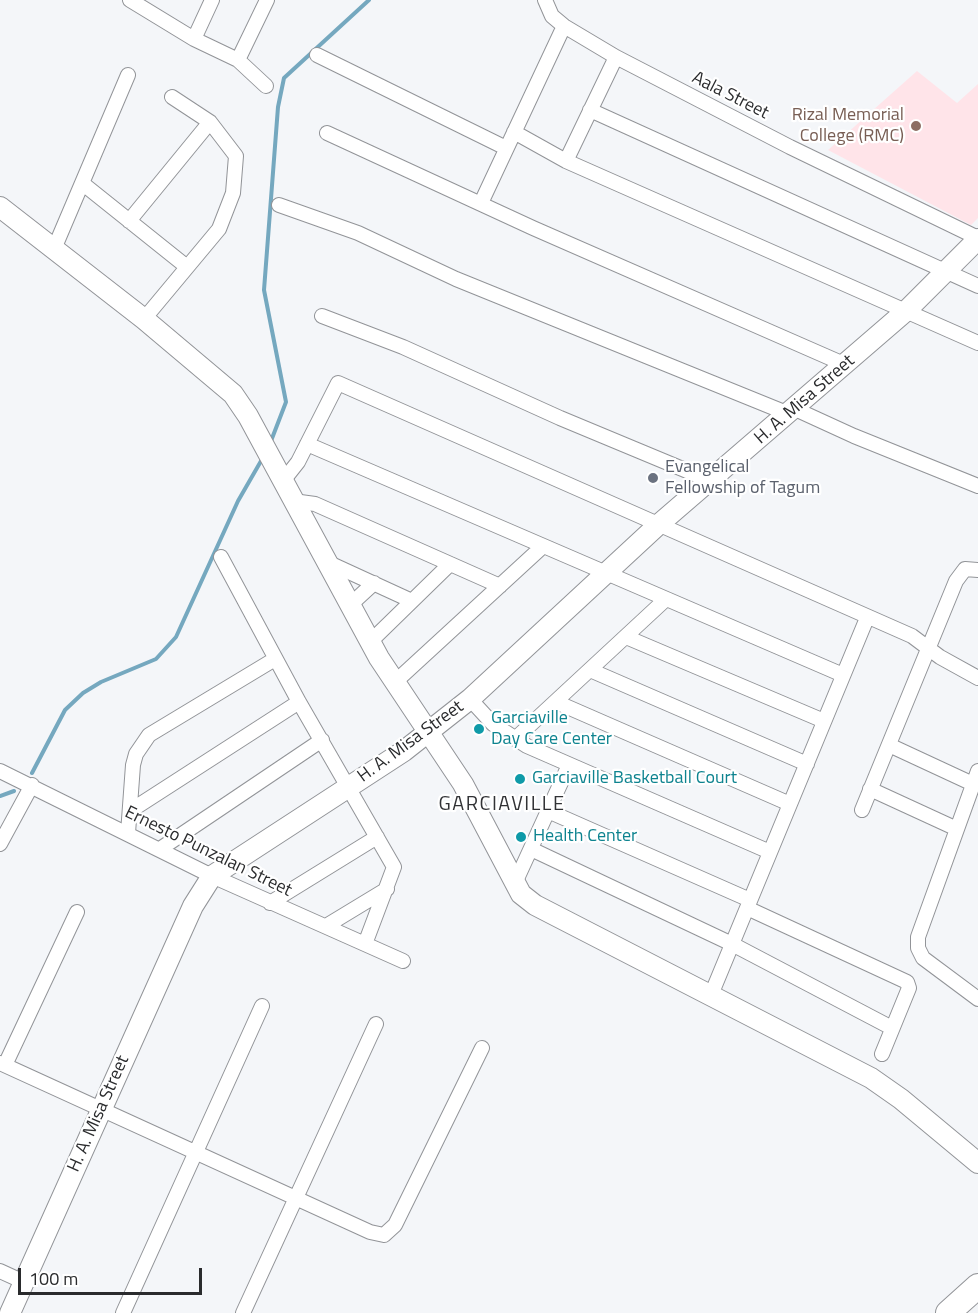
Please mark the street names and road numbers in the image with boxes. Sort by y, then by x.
street label: Aala Street [688,67,772,125]
street label: H. A. Misa Street [751,351,859,449]
street label: H. A. Misa Street [354,696,468,788]
street label: Ernesto Punzalan Street [121,802,295,902]
street label: H. A. Misa Street [64,1052,134,1176]

